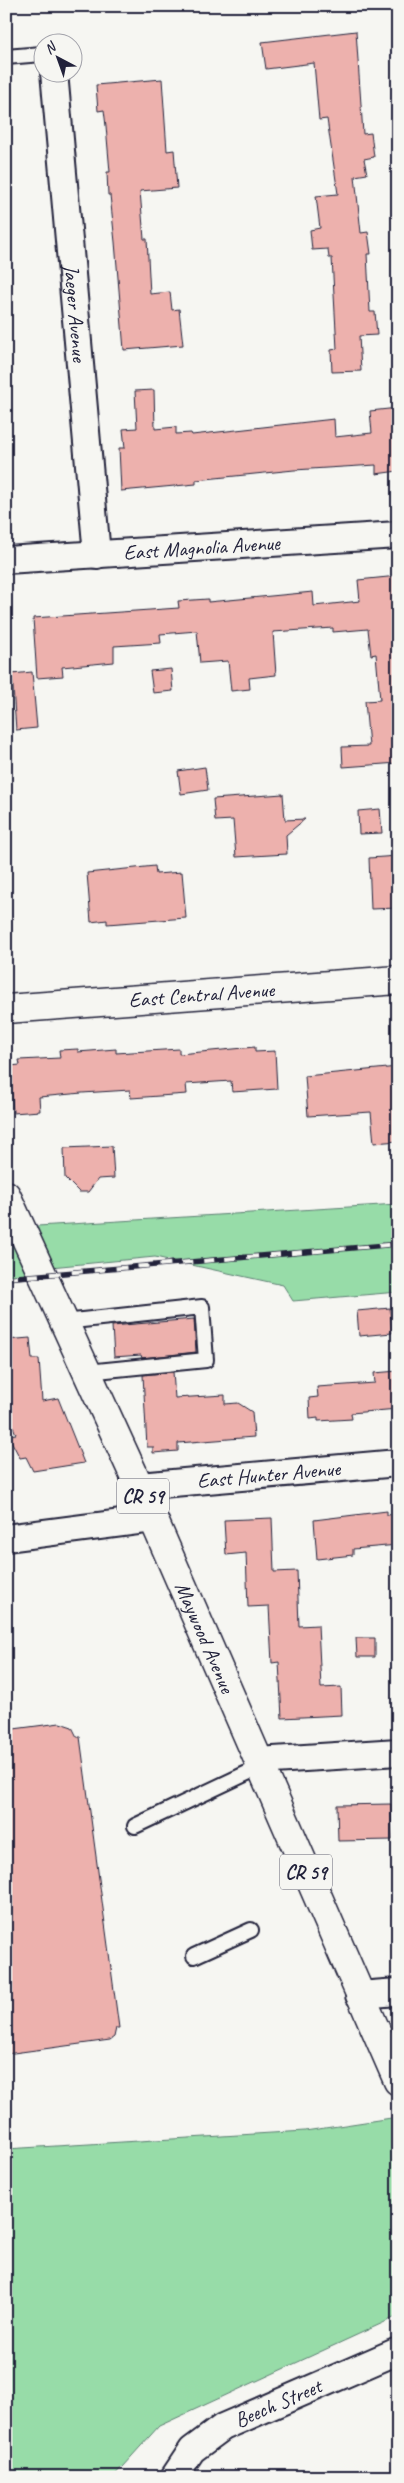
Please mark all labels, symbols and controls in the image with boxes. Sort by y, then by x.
north arrow [32,32,82,82]
text: N [41,38,60,58]
street label: Jaeger Avenue [58,262,93,364]
street label: East Magnolia Avenue [123,529,282,565]
street label: East Central Avenue [128,976,276,1013]
street label: East Hunter Avenue [196,1455,342,1494]
road number: CR 59 [117,1478,169,1514]
street label: Maywood Avenue [169,1578,241,1698]
road number: CR 59 [280,1854,332,1890]
street label: Beech Street [231,2372,327,2433]

